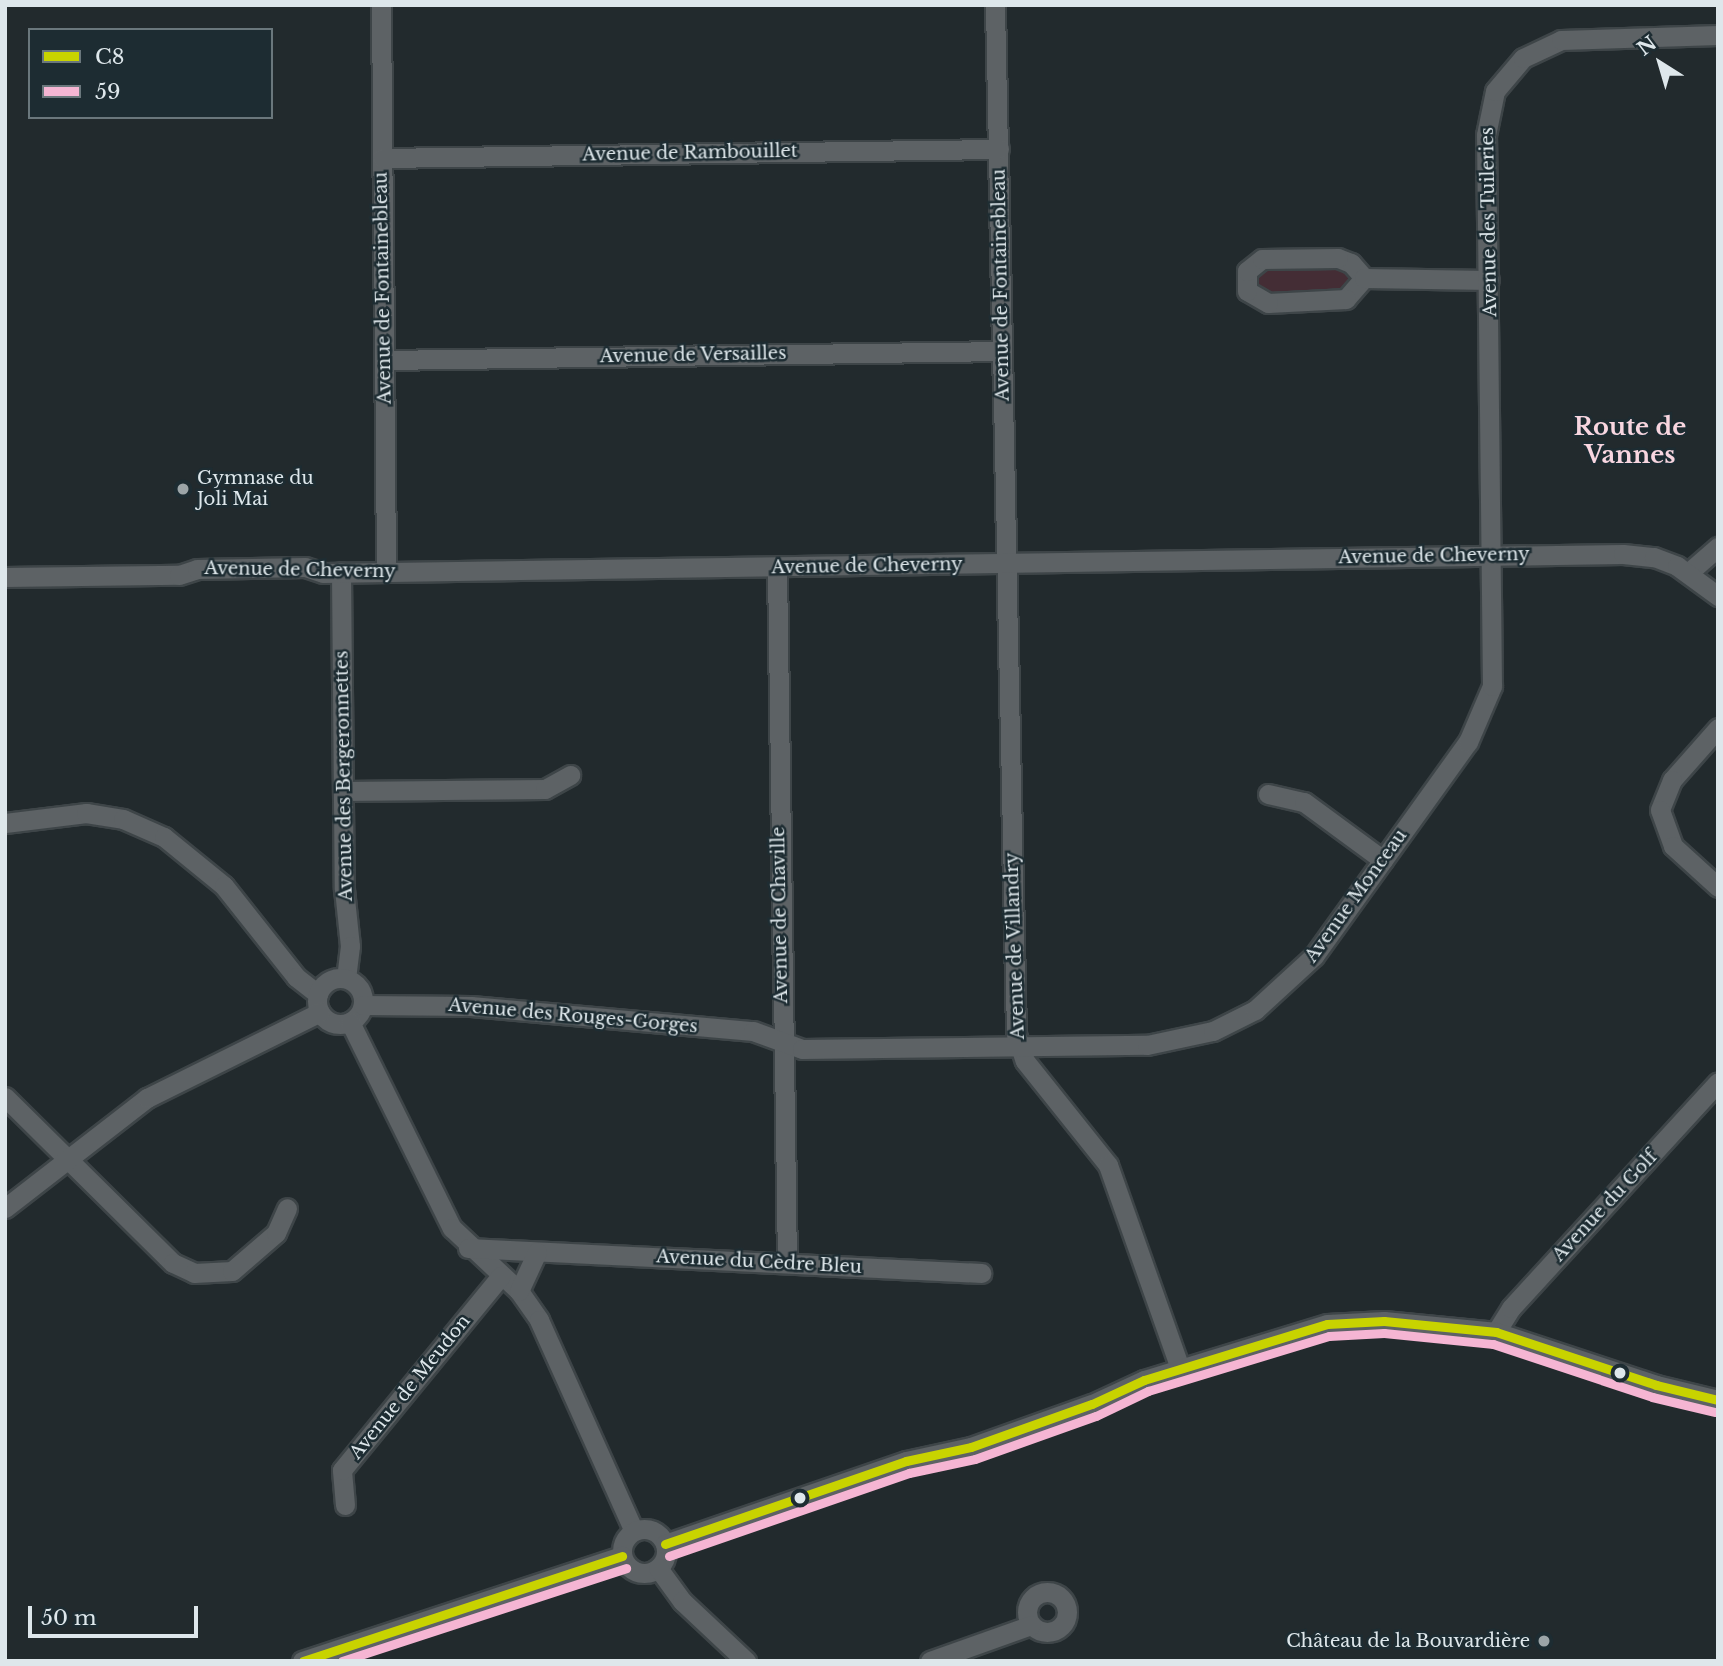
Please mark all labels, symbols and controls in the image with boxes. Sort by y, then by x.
legend [28,28,273,119]
north arrow [1625,28,1695,98]
text: N [1633,31,1661,60]
text: C8 [95,44,125,70]
text: 59 [95,79,120,105]
street label: Avenue des Tuileries [1477,127,1501,317]
street label: Avenue de Rambouillet [582,140,798,166]
street label: Avenue de Fontainebleau [988,169,1014,401]
street label: Avenue de Fontainebleau [370,172,396,404]
street label: Avenue de Versailles [599,343,787,367]
district label: Route de Vannes [1574,413,1686,469]
place label: Gymnase du Joli Mai [197,468,313,510]
marker: Gymnase du Joli Mai [175,481,191,497]
street label: Avenue de Cheverny [1338,544,1530,568]
street label: Avenue de Cheverny [771,554,963,578]
street label: Avenue de Cheverny [204,558,396,582]
street label: Avenue des Bergeronnettes [331,651,357,901]
street label: Avenue Monceau [1301,825,1411,967]
street label: Avenue de Chaville [768,826,792,1004]
street label: Avenue de Villandry [1001,852,1029,1040]
street label: Avenue des Rouges-Gorges [448,994,698,1038]
street label: Avenue du Golf [1548,1146,1662,1266]
street label: Avenue du Cèdre Bleu [656,1246,862,1278]
street label: Avenue de Meudon [345,1311,475,1463]
unlabelled marker [1613,1366,1627,1380]
unlabelled marker [793,1491,807,1505]
scale bar [32,1592,201,1636]
text: 50 m [41,1605,96,1631]
place label: Château de la Bouvardière [1286,1630,1530,1652]
marker: Château de la Bouvardière [1536,1633,1552,1649]

